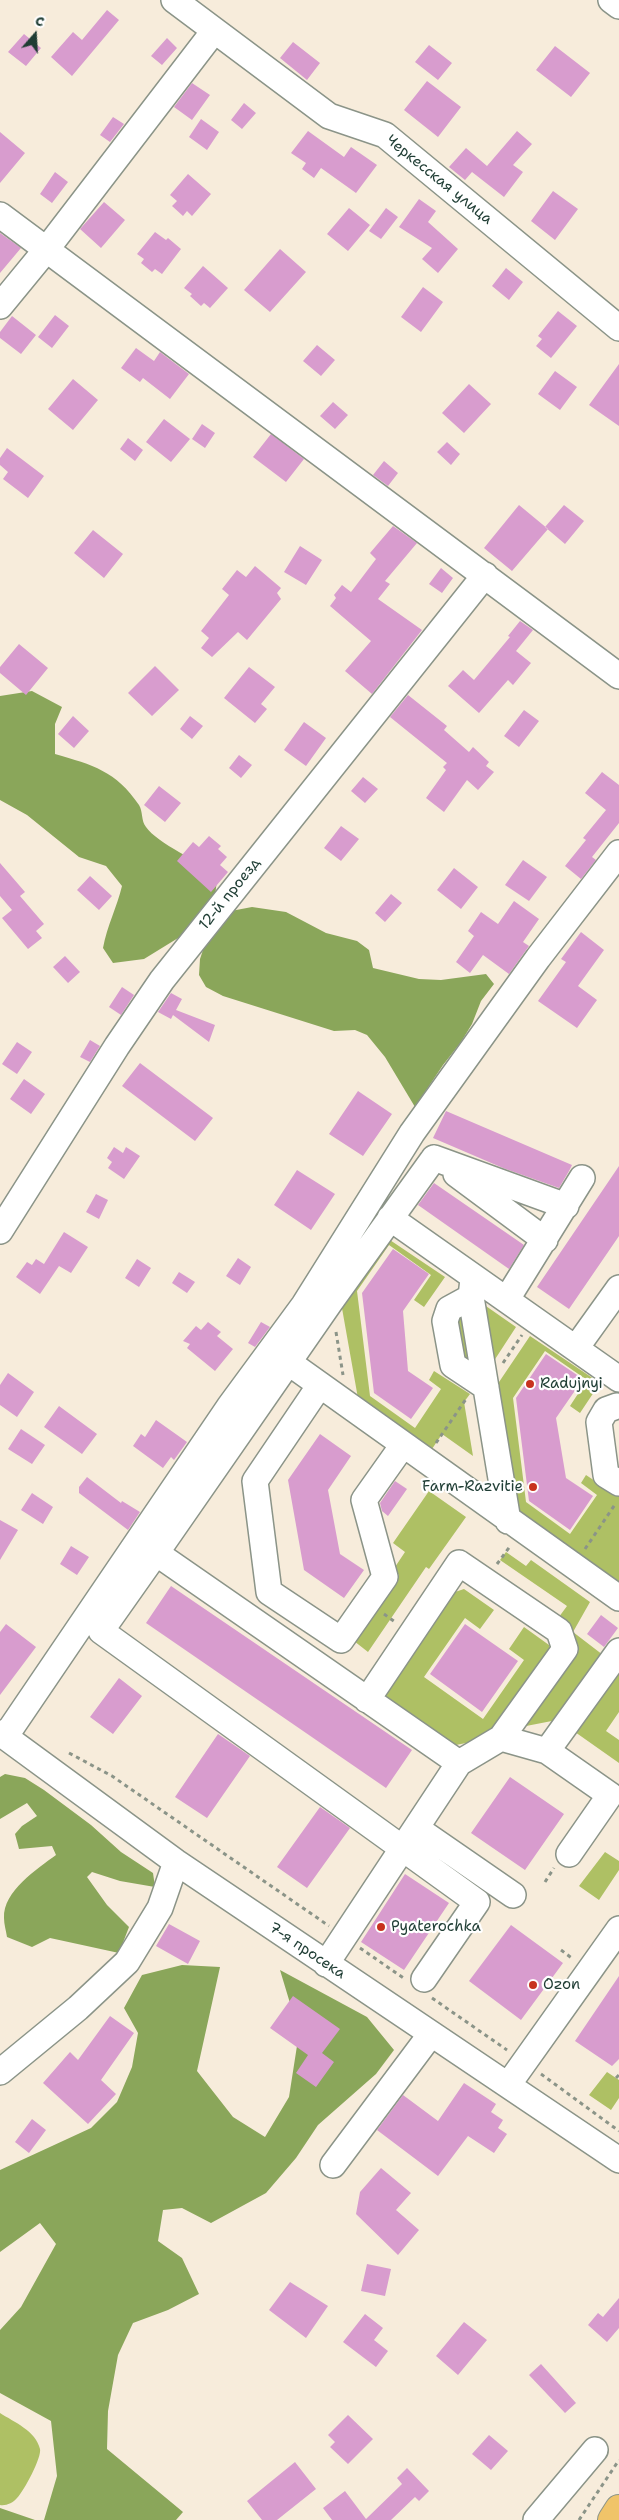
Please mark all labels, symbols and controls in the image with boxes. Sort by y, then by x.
north arrow [10,10,60,60]
text: С [33,11,47,31]
street label: Черкесская улица [382,131,496,229]
street label: 12-й проезд [196,854,264,934]
place label: Radujnyi [540,1375,603,1393]
marker: Radujnyi [524,1378,536,1390]
place label: Farm-Razvitie [422,1478,523,1496]
marker: Farm-Razvitie [527,1481,539,1493]
place label: Pyaterochka [391,1918,481,1936]
street label: 7-я просека [265,1919,349,1983]
marker: Pyaterochka [375,1921,387,1933]
place label: Ozon [543,1976,580,1994]
marker: Ozon [527,1979,539,1991]

